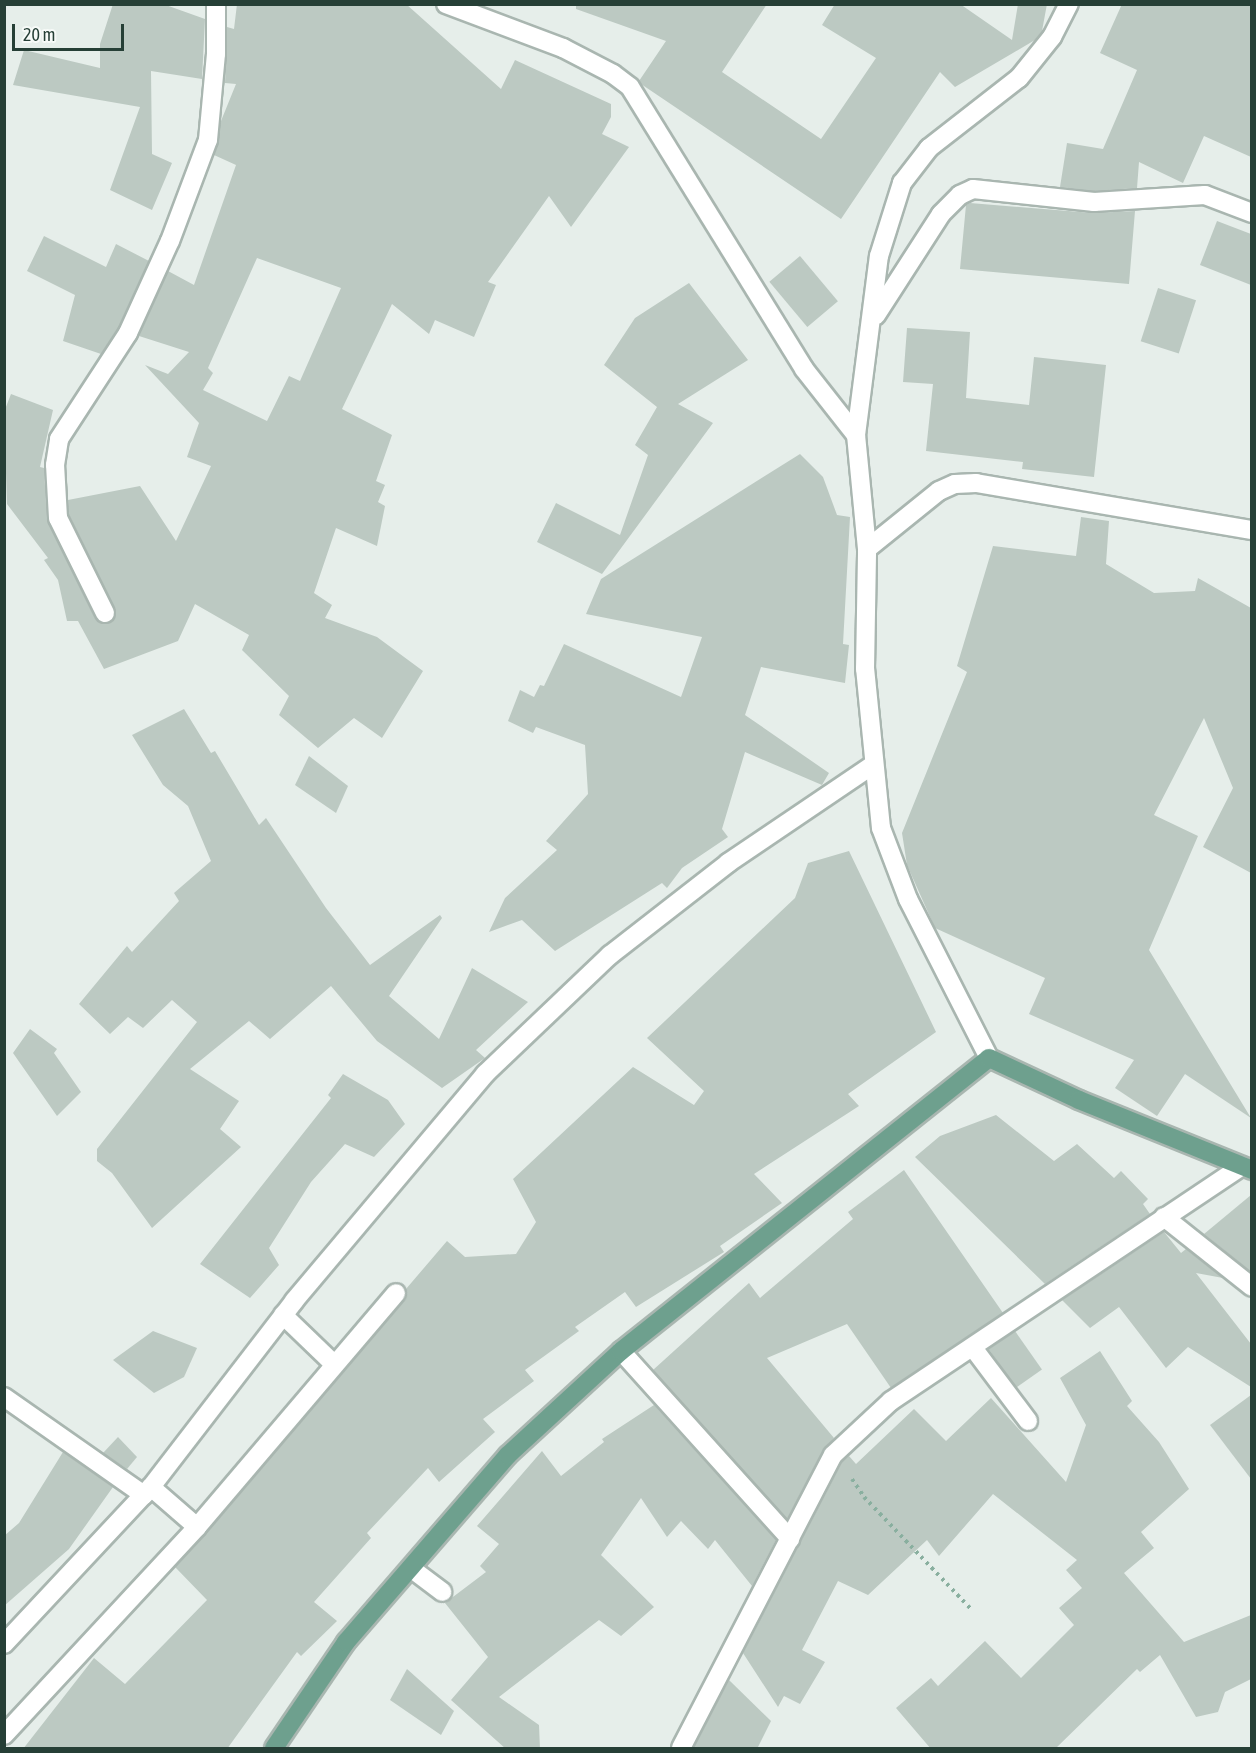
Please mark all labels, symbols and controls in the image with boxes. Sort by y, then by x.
scale bar [15,12,128,50]
text: 20 m [23,24,55,45]

